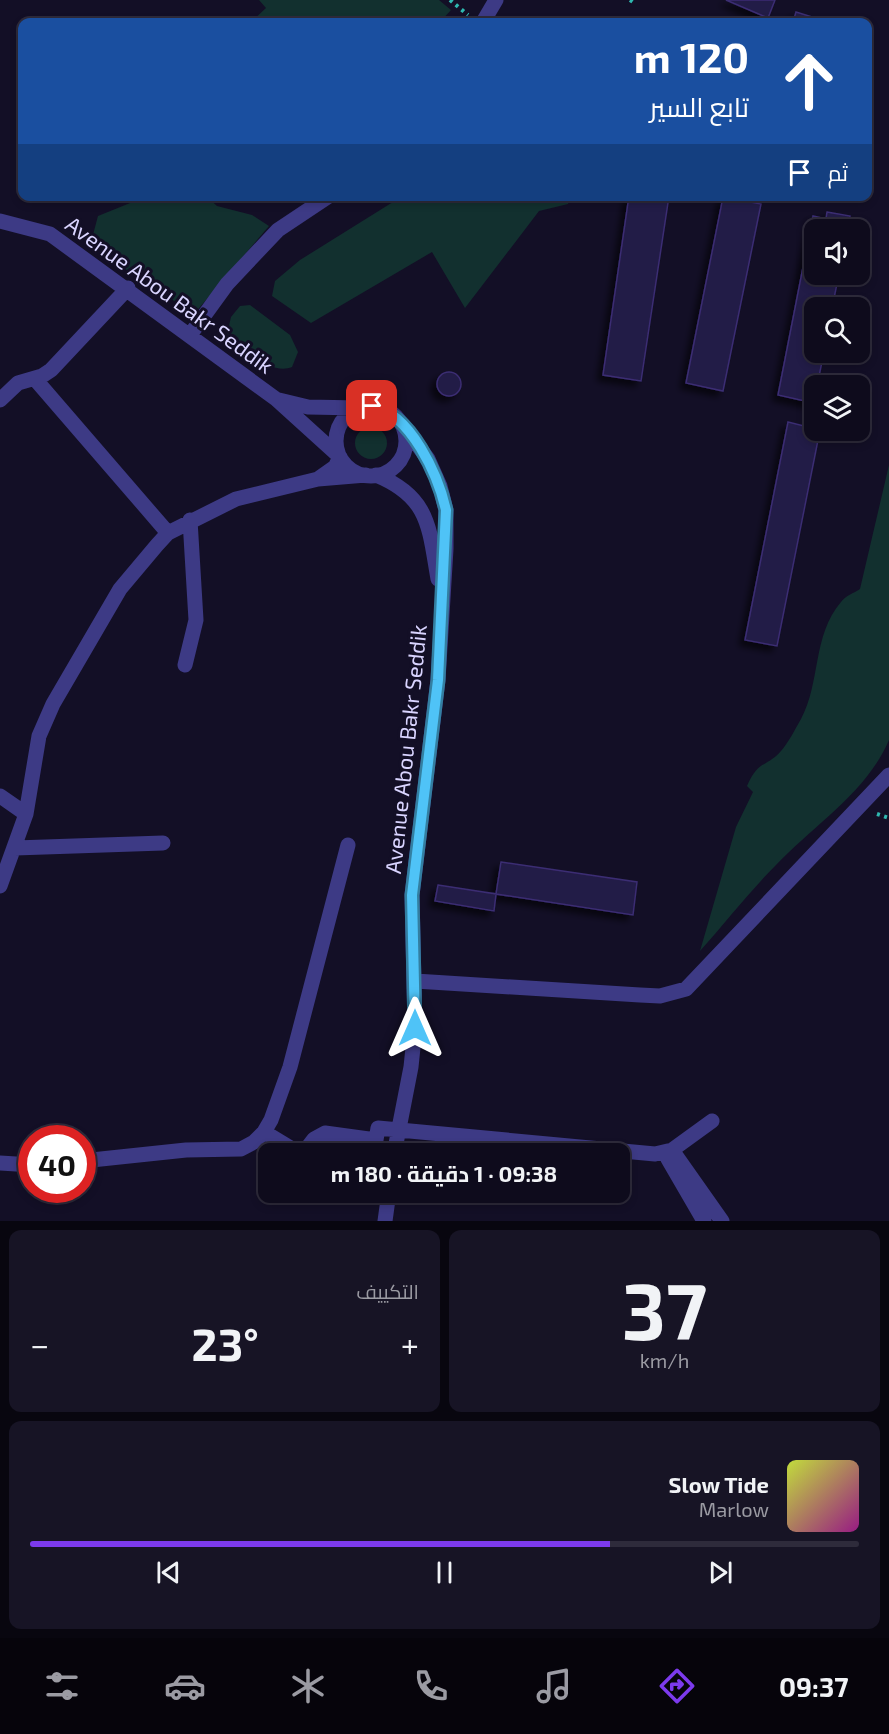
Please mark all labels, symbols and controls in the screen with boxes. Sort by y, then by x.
text: 120 m [634,31,749,81]
icon: ahead [770,42,848,120]
text: تابع السير [650,90,749,122]
icon: arrive [783,156,816,189]
text: ثم [828,159,848,185]
street label: Avenue Abou Bakr Seddik [61,210,279,378]
map controls [804,219,870,441]
button: sound [804,219,870,285]
button: search [804,297,870,363]
button: layers [804,375,870,441]
pin [346,380,397,431]
icon: arrive [355,389,388,422]
street label: Avenue Abou Bakr Seddik [379,623,431,875]
position arrow [383,996,447,1060]
speed limit sign: 40 [18,1125,96,1203]
text: 09:38 · 1 دقيقة · 180 m [331,1160,557,1186]
text: 37 [622,1262,707,1356]
text: التكييف [356,1279,419,1303]
text: 23° [191,1316,259,1370]
text: − [30,1324,49,1364]
text: + [401,1324,419,1364]
text: km/h [640,1348,689,1372]
text: Slow Tide [669,1471,769,1497]
text: Marlow [699,1497,769,1521]
icon: previous [152,1556,185,1589]
icon: pause [428,1556,461,1589]
icon: next [704,1556,737,1589]
icon: filters [41,1665,83,1707]
icon: car [164,1665,206,1707]
icon: climate [287,1665,329,1707]
icon: phone [410,1665,452,1707]
icon: music [533,1665,575,1707]
icon: directions [656,1665,698,1707]
text: 09:37 [779,1670,848,1702]

